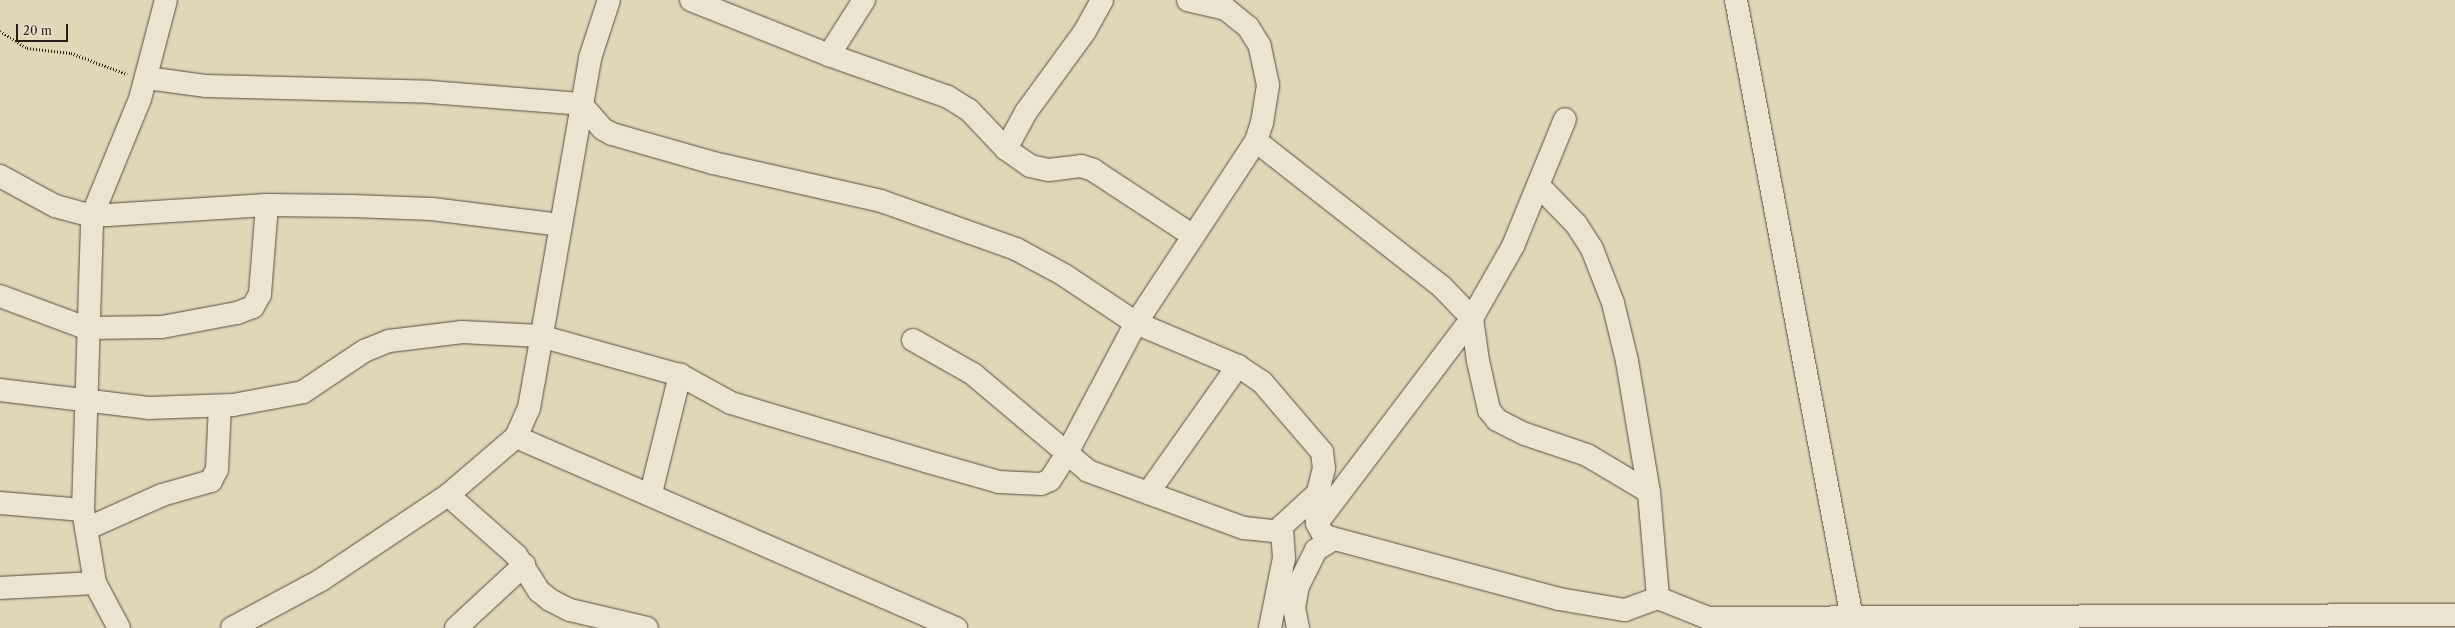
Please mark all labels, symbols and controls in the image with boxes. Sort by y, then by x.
scale bar [18,16,70,42]
text: 20 m [23,23,52,38]

